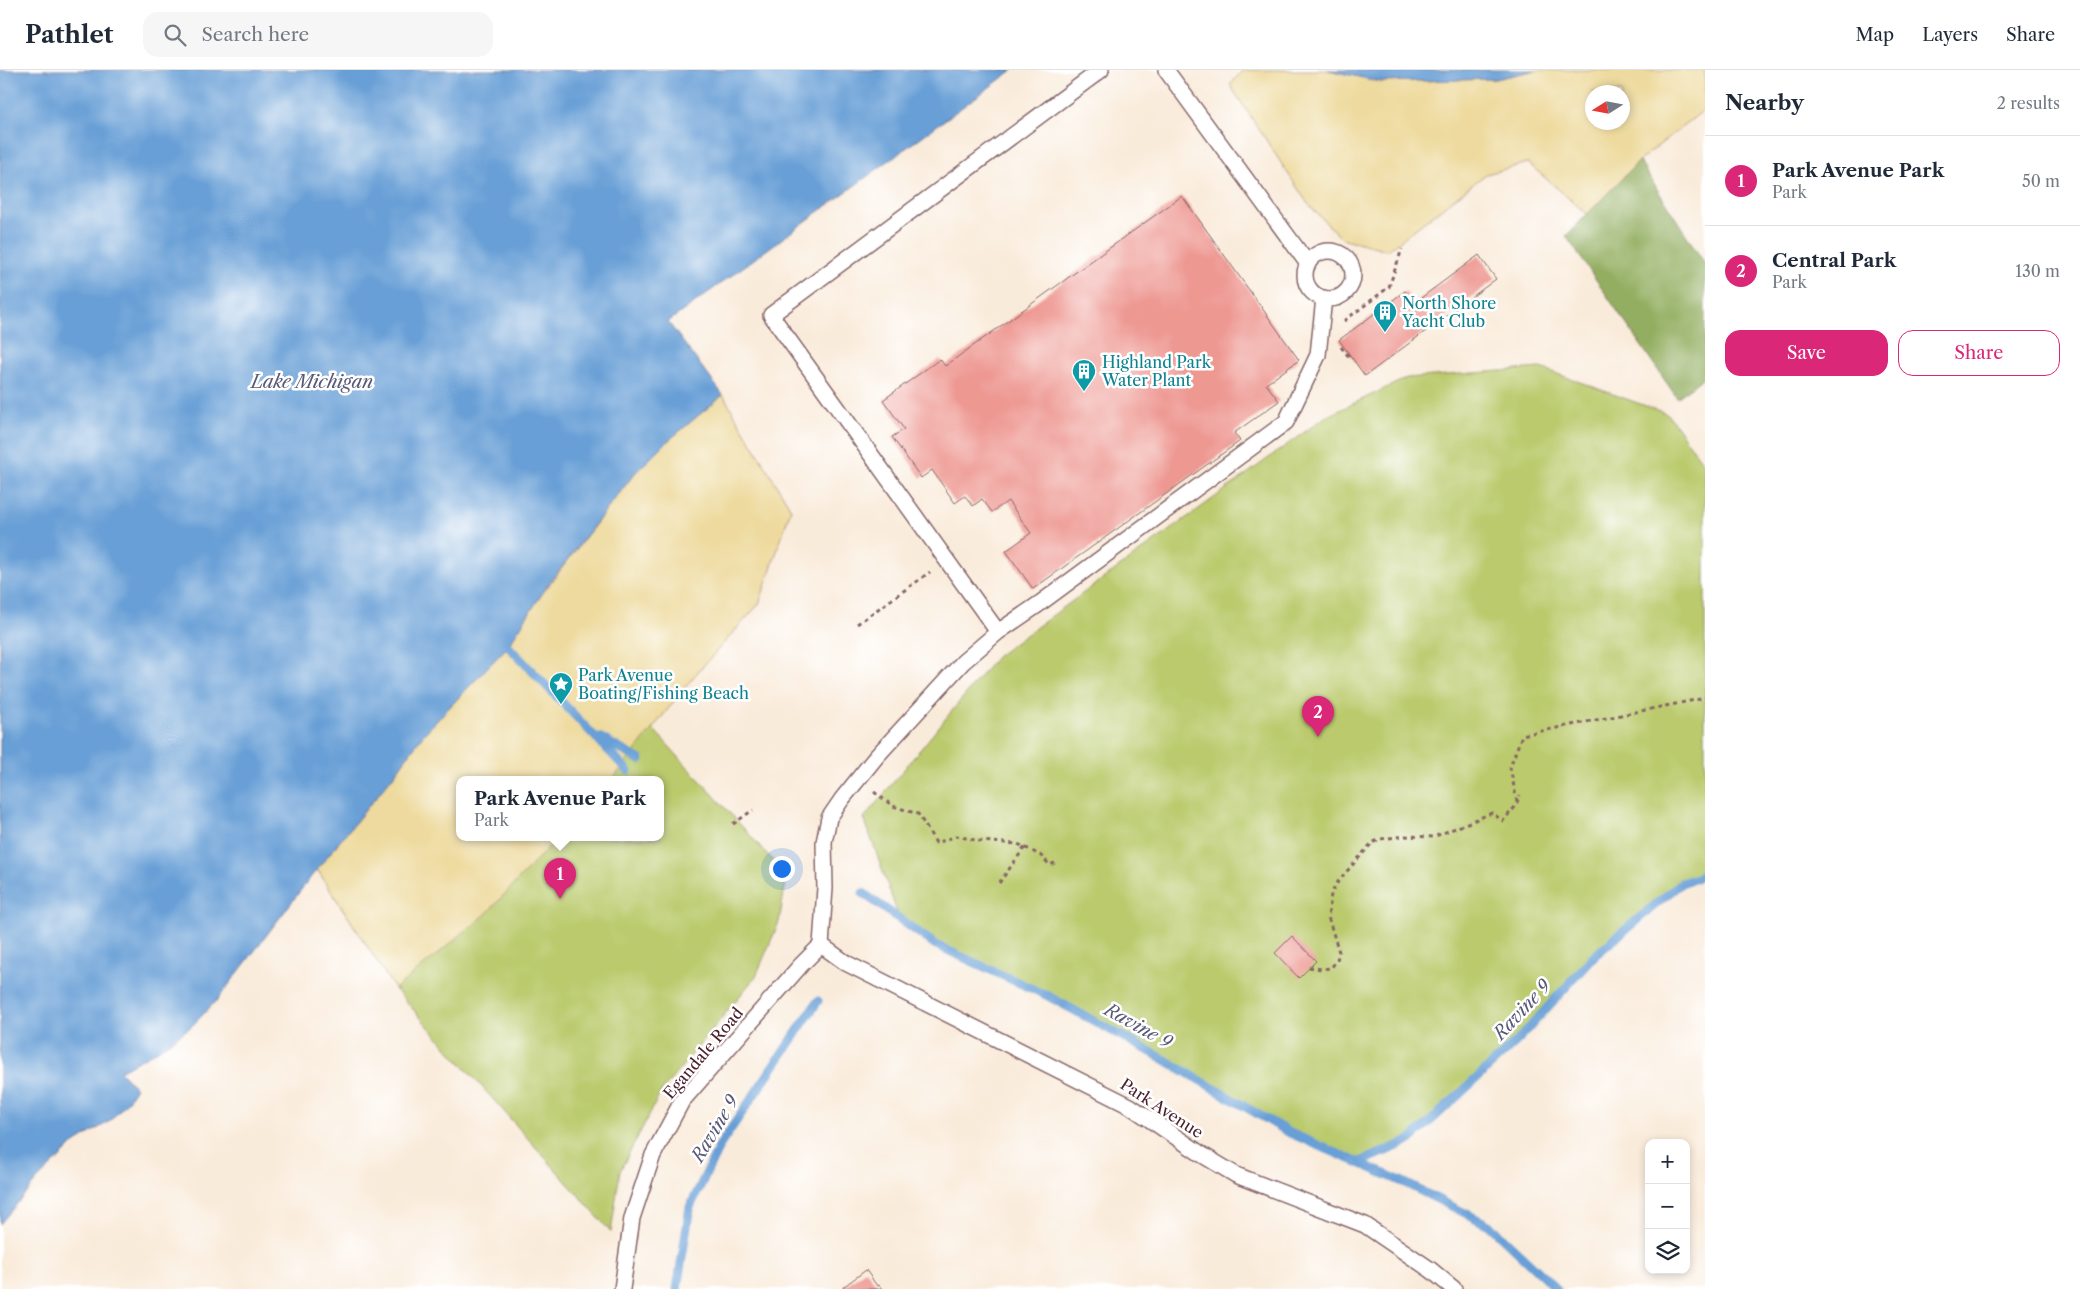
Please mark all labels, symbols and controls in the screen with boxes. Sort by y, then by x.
search box [143,12,493,57]
text: Pathlet [25,20,113,49]
icon: search [161,21,189,49]
text: Search here [201,23,309,46]
text: Map [1856,24,1894,46]
text: Layers [1922,24,1978,46]
text: Share [2006,24,2055,46]
north arrow [1585,85,1630,130]
text: Nearby [1725,90,1804,115]
text: 2 results [1997,93,2060,113]
text: Park Avenue Park [1772,159,1944,182]
text: 1 [1737,171,1745,191]
text: 50 m [2022,171,2060,191]
text: Park [1772,182,1807,202]
text: Central Park [1772,249,1896,272]
text: 2 [1736,261,1746,281]
text: 130 m [2015,261,2060,281]
text: Park [1772,272,1807,292]
place label: North Shore Yacht Club [1401,293,1496,331]
building icon: North Shore Yacht Club [1372,299,1398,333]
button: Save [1725,330,1888,376]
button: Share [1898,330,2060,376]
place label: Highland Park Water Plant [1101,352,1212,390]
building icon: Highland Park Water Plant [1071,358,1097,392]
water label: Lake Michigan [249,371,373,393]
place label: Park Avenue Boating/Fishing Beach [578,665,749,703]
place icon: Park Avenue Boating/Fishing Beach [548,671,574,705]
pin: 2 [1302,696,1334,737]
popup [456,776,664,841]
text: Park Avenue Park [474,787,646,810]
text: Park [474,810,509,830]
your location [769,856,795,882]
pin: 1 [544,858,576,899]
water label: Ravine 9 [1488,975,1556,1046]
water label: Ravine 9 [1099,998,1176,1054]
street label: Egandale Road [659,1003,747,1103]
street label: Park Avenue [1117,1074,1207,1142]
water label: Ravine 9 [686,1091,744,1168]
map controls [1645,1139,1690,1274]
button: + [1645,1139,1690,1184]
button: − [1645,1184,1690,1229]
button: layers [1645,1229,1690,1274]

